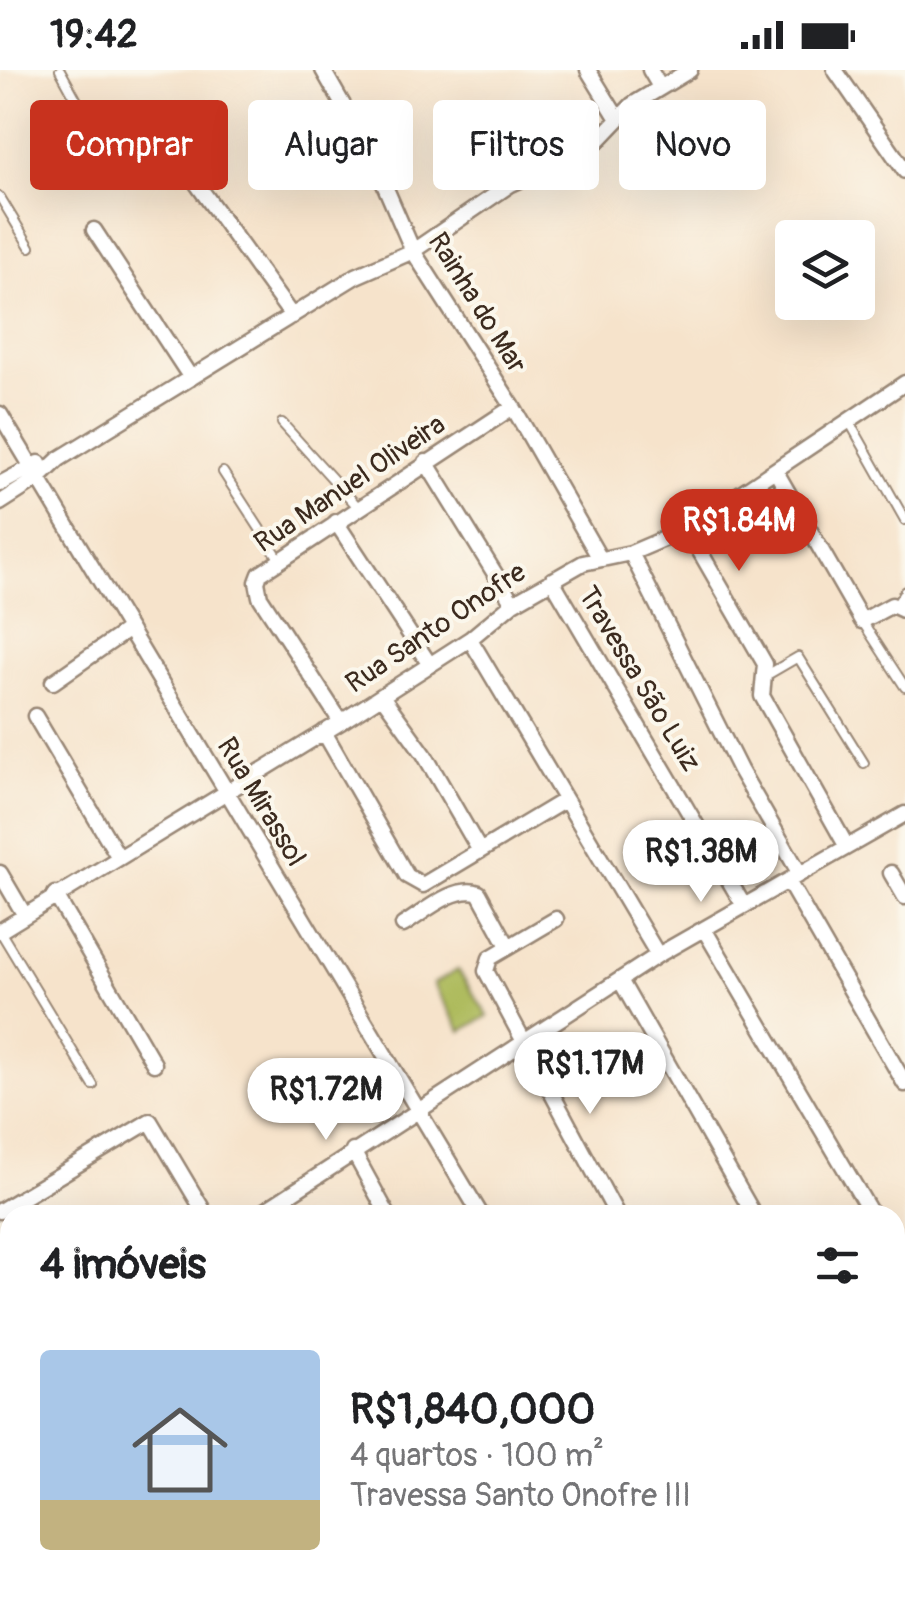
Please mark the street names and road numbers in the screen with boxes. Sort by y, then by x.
street label: Rainha do Mar [420,226,534,380]
street label: Rua Manuel Oliveira [248,407,452,561]
street label: Rua Santo Onofre [339,555,533,701]
street label: Travessa São Luiz [570,580,708,778]
street label: Rua Mirassol [209,731,313,873]

